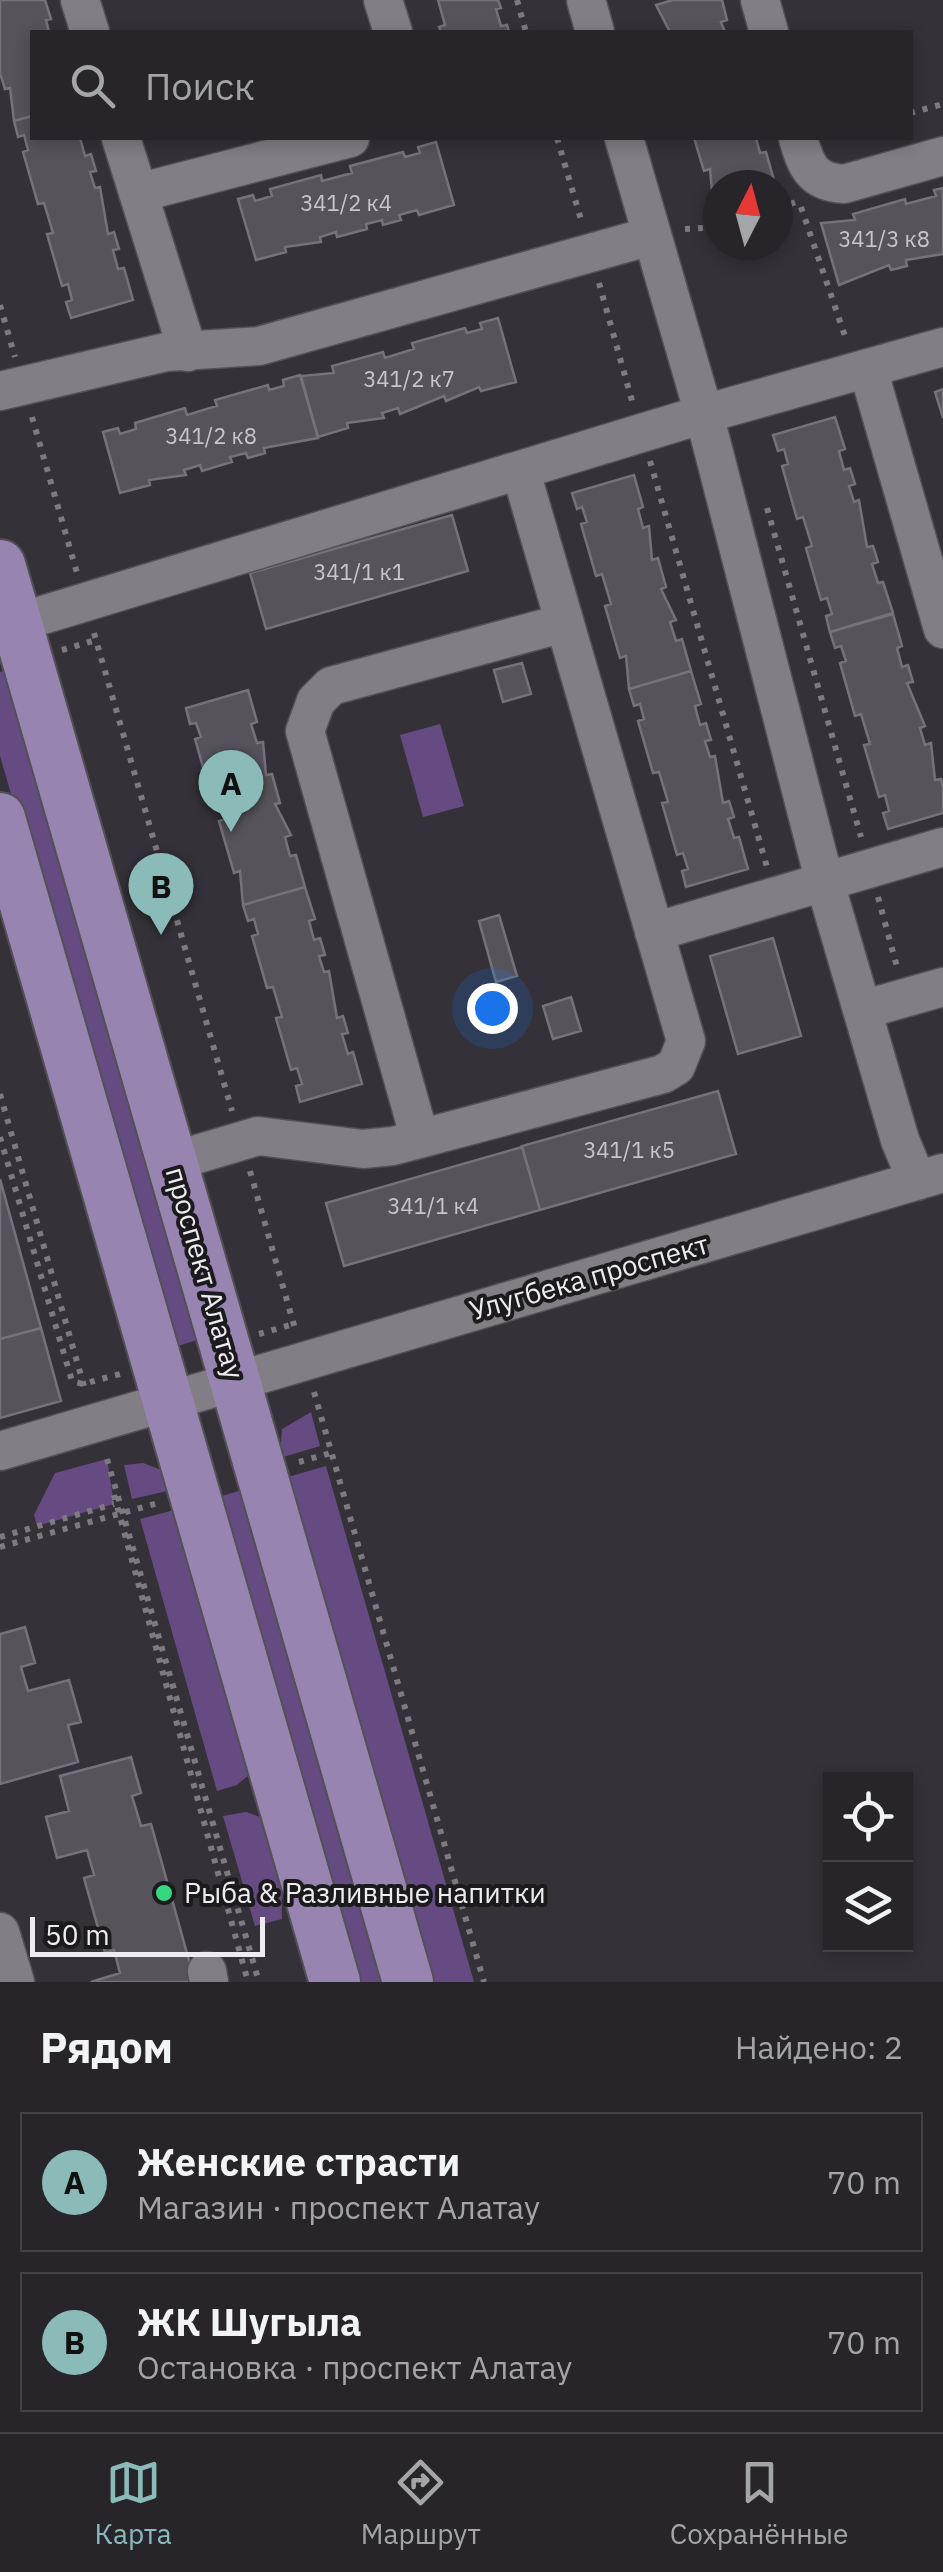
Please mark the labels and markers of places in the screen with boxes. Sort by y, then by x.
pin: A [198,750,264,832]
pin: B [128,852,194,935]
place label: Рыба & Разливные напитки [184,1874,546,1911]
marker: Рыба & Разливные напитки [153,1882,175,1904]

